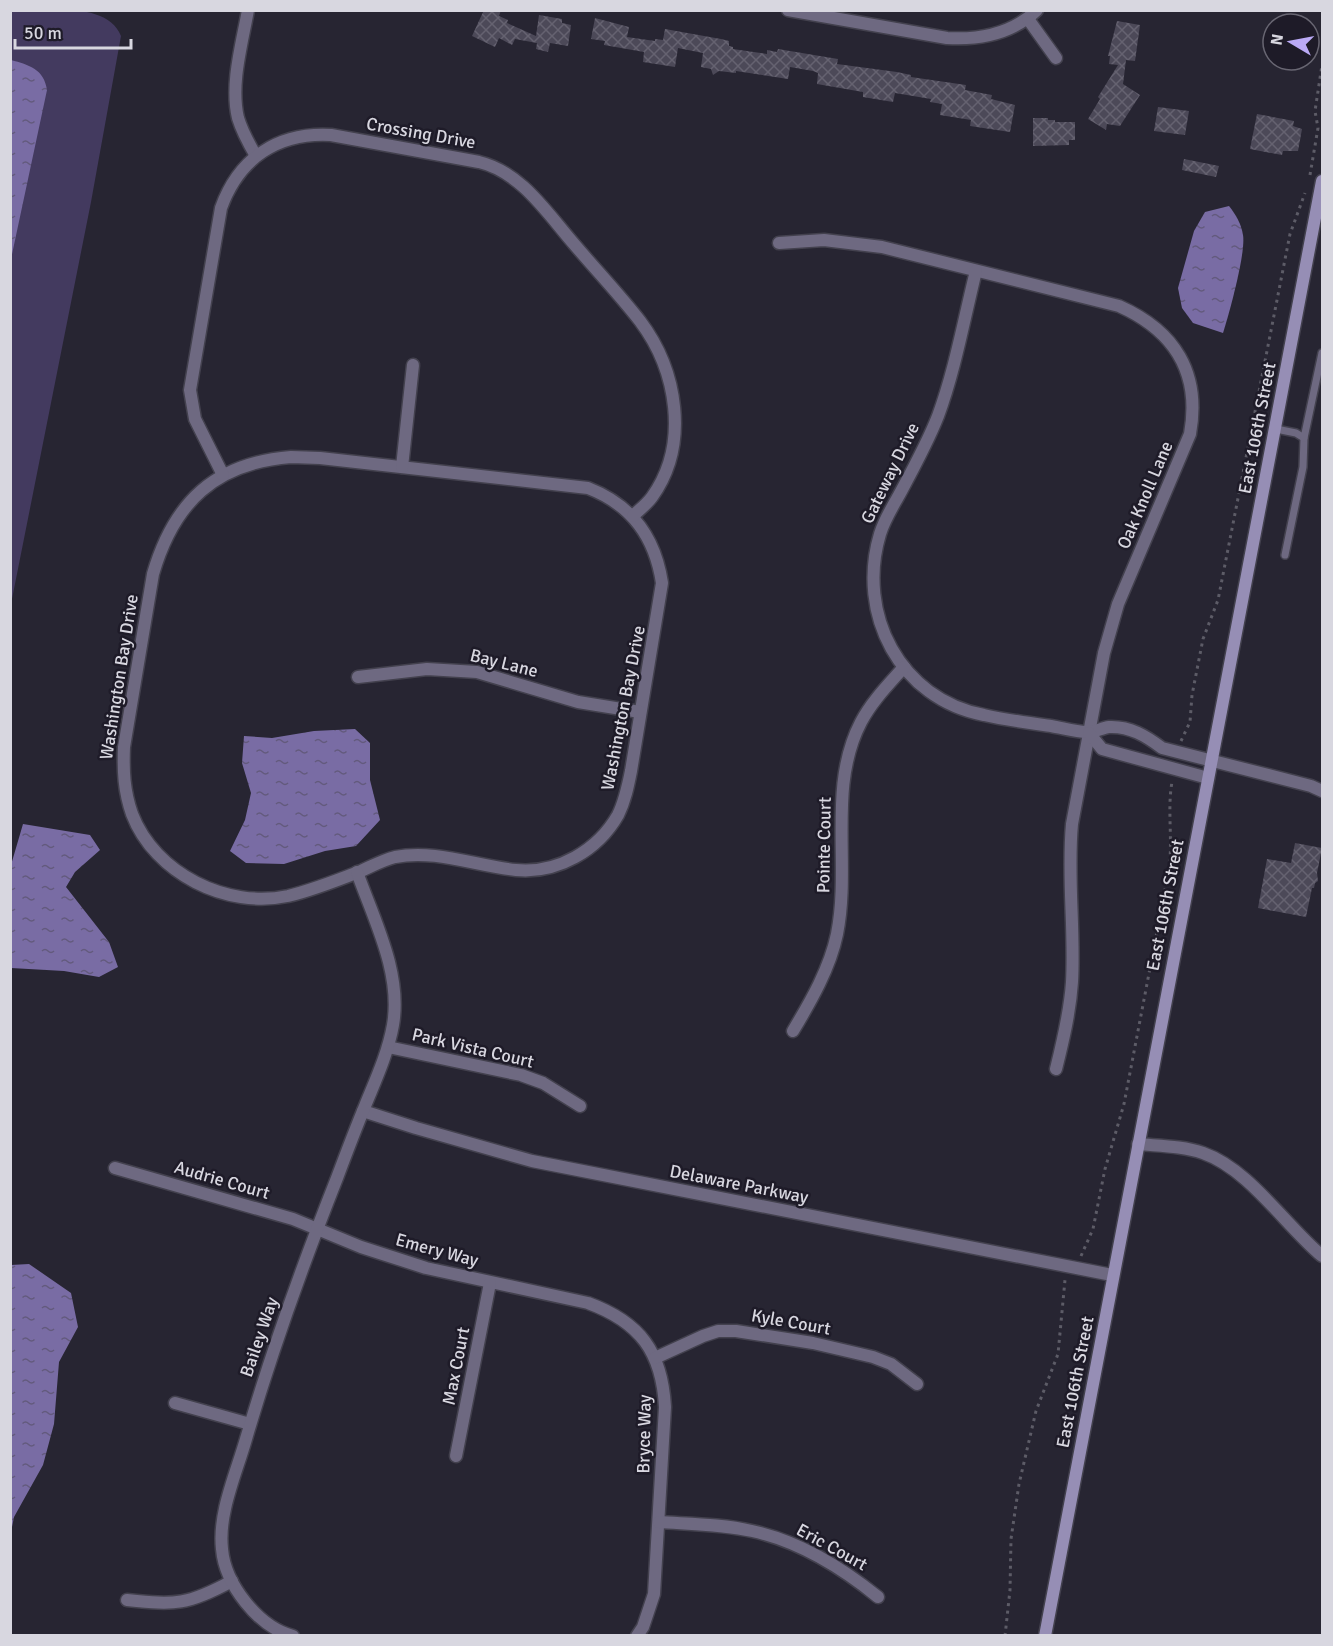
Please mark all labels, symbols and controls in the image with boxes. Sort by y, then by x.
scale bar [15,12,130,50]
north arrow [1261,12,1321,72]
text: 50 m [24,22,62,44]
text: N [1266,32,1288,47]
street label: Crossing Drive [365,113,477,153]
street label: East 106th Street [1233,360,1281,496]
street label: Gateway Drive [856,419,924,527]
street label: Oak Knoll Lane [1112,438,1178,552]
street label: Washington Bay Drive [95,593,143,761]
street label: Washington Bay Drive [596,624,650,792]
street label: Bay Lane [468,644,540,682]
street label: Pointe Court [812,797,836,893]
street label: East 106th Street [1141,837,1189,973]
street label: Park Vista Court [410,1023,536,1073]
street label: Audrie Court [172,1156,272,1204]
street label: Delaware Parkway [668,1160,811,1208]
street label: Emery Way [393,1228,481,1272]
street label: Bailey Way [235,1294,283,1380]
street label: Kyle Court [750,1304,832,1340]
street label: East 106th Street [1051,1314,1099,1450]
street label: Max Court [438,1325,474,1407]
street label: Bryce Way [632,1394,656,1474]
street label: Eric Court [793,1519,871,1575]

